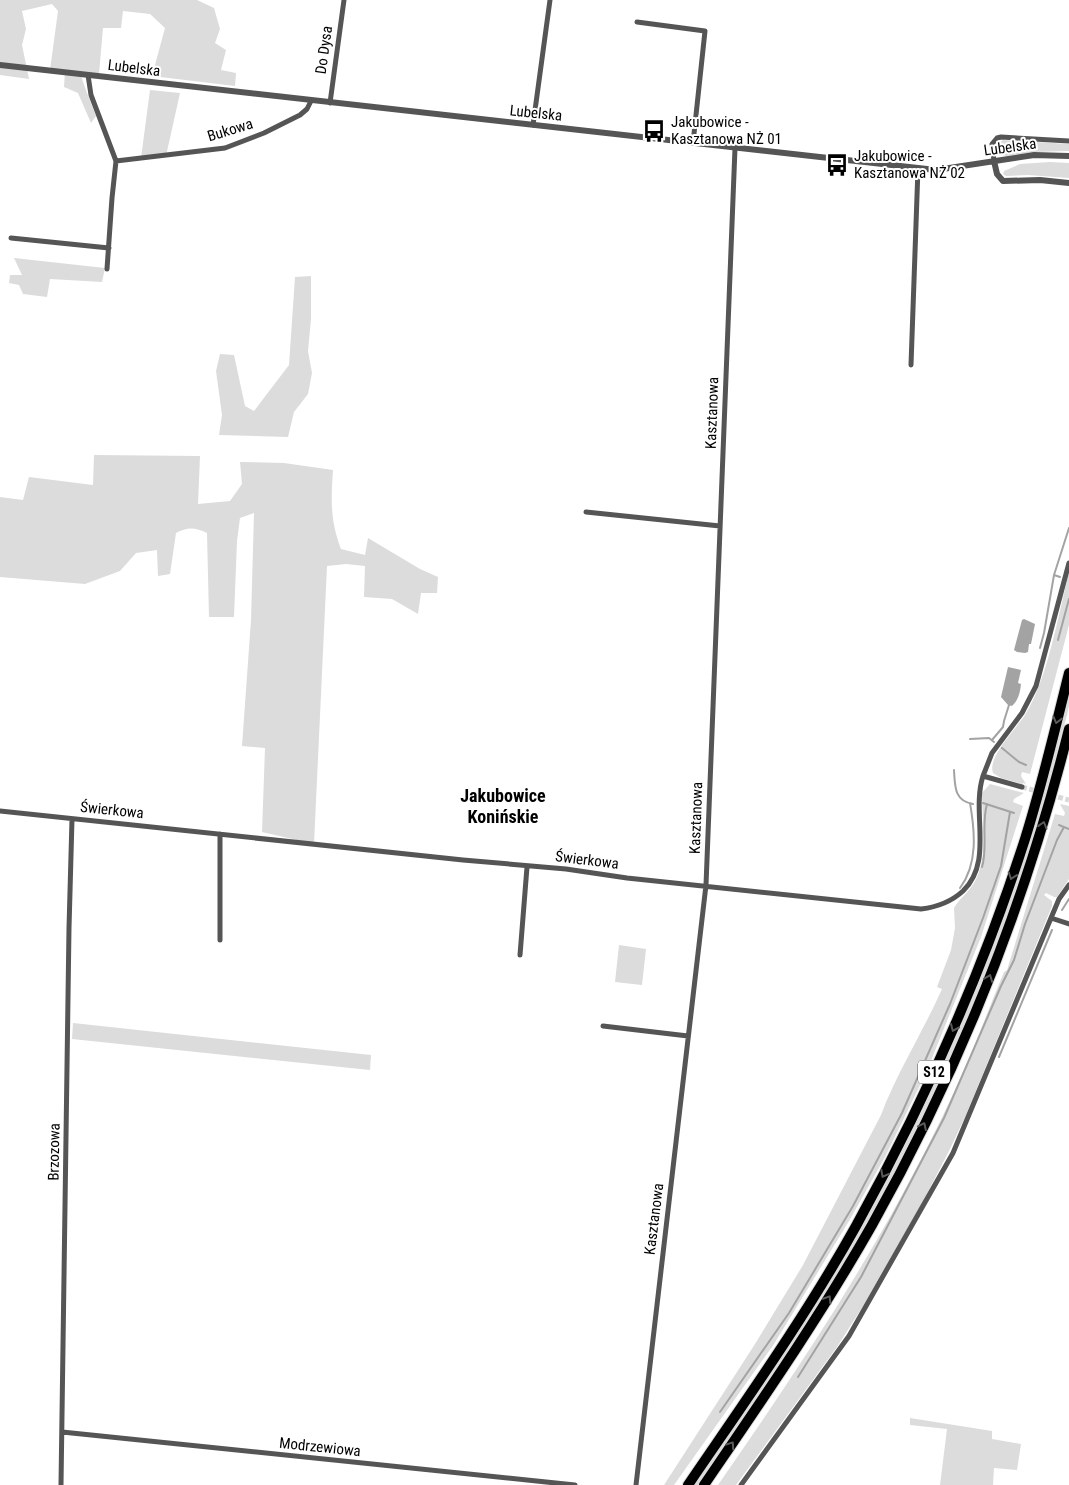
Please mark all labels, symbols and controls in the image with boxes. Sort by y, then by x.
street label: Do Dysa [312,25,336,75]
street label: Lubelska [107,56,161,80]
street label: Lubelska [509,101,563,125]
place label: Jakubowice - Kasztanowa NŻ 01 [671,113,782,148]
street label: Bukowa [205,115,255,145]
bus stop icon: Jakubowice - Kasztanowa NŻ 01 [641,118,667,144]
street label: Lubelska [983,134,1037,160]
place label: Jakubowice - Kasztanowa NŻ 02 [854,147,965,182]
bus stop icon: Jakubowice - Kasztanowa NŻ 02 [824,152,850,178]
street label: Kasztanowa [702,377,722,449]
one-way arrow [1052,715,1063,724]
street label: Kasztanowa [686,782,706,854]
district label: Jakubowice Konińskie [460,785,546,827]
street label: Świerkowa [79,798,145,822]
one-way arrow [1038,821,1048,829]
street label: Świerkowa [554,847,620,873]
one-way arrow [1008,871,1018,880]
one-way arrow [982,974,993,983]
one-way arrow [949,1023,960,1032]
road number: S12 [918,1060,950,1084]
street label: Brzozowa [44,1123,64,1181]
one-way arrow [917,1123,927,1132]
one-way arrow [880,1169,890,1178]
street label: Kasztanowa [641,1182,667,1256]
one-way arrow [821,1296,831,1305]
street label: Modrzewiowa [278,1434,362,1460]
one-way arrow [725,1441,734,1451]

